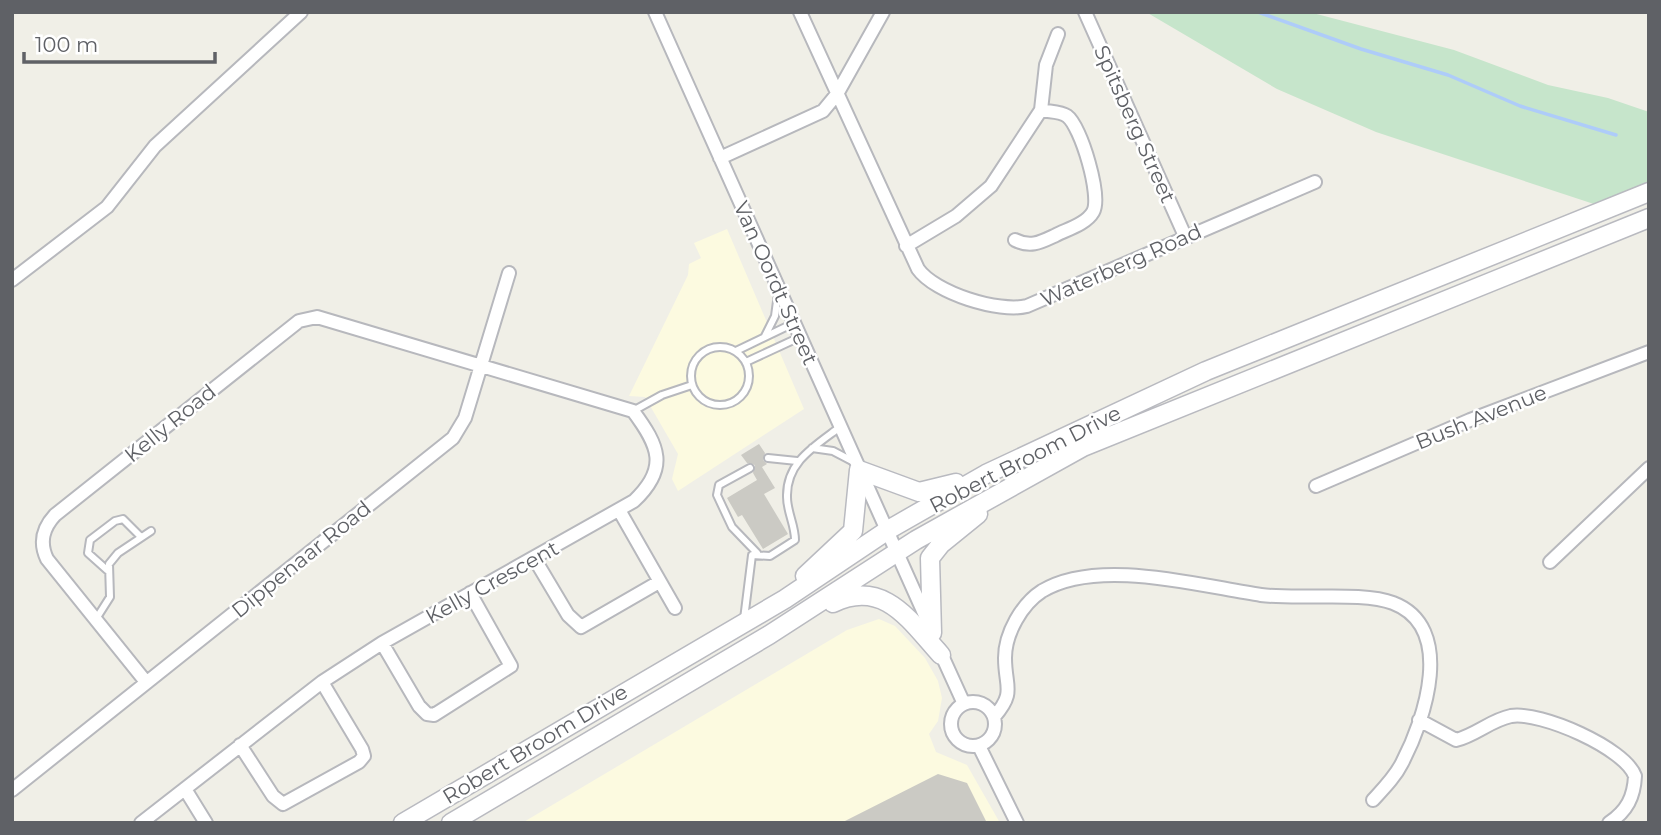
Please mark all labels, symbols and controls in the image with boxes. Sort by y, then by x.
scale bar [24,21,215,65]
text: 100 m [35,32,98,57]
street label: Spitsberg Street [1089,41,1181,207]
street label: Van Oordt Street [729,197,823,369]
street label: Waterberg Road [1037,218,1205,312]
street label: Kelly Road [119,379,221,467]
street label: Bush Avenue [1412,379,1550,455]
street label: Robert Broom Drive [925,400,1125,518]
street label: Dippenaar Road [226,495,376,623]
street label: Kelly Crescent [421,535,563,629]
street label: Robert Broom Drive [438,679,632,809]

